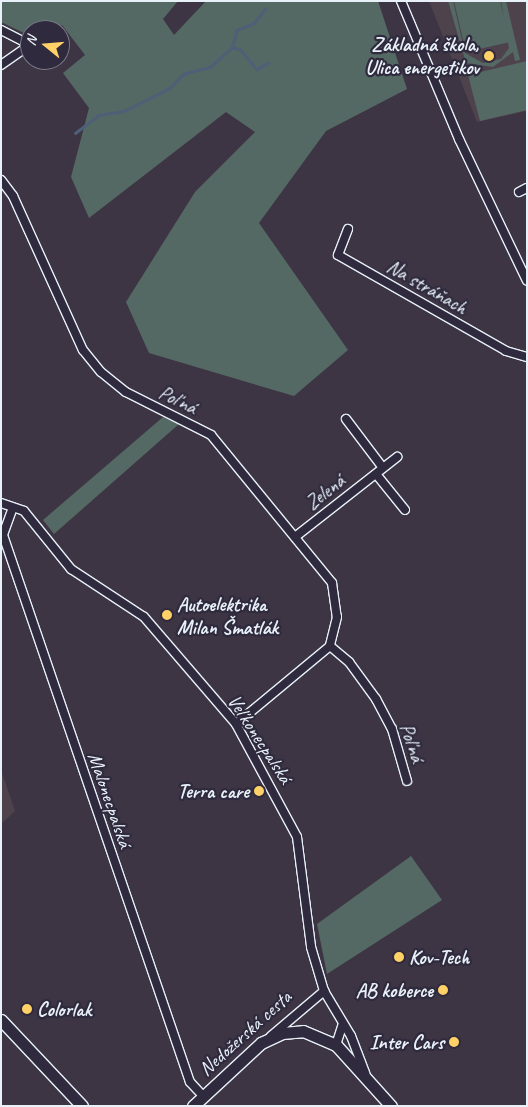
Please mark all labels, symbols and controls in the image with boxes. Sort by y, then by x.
north arrow [20,20,70,70]
place label: Základná škola, Ulica energetikov [365,32,479,79]
text: N [22,34,41,47]
marker: Základná škola, Ulica energetikov [483,50,495,62]
street label: Na stráňach [383,254,471,320]
street label: Poľná [155,380,201,420]
street label: Zelená [300,469,350,515]
place label: Autoelektrika Milan Šmatlák [177,592,278,639]
marker: Autoelektrika Milan Šmatlák [161,609,173,621]
street label: Veľkonecpalská [222,690,298,788]
street label: Poľná [394,720,430,766]
street label: Malonecpalská [83,749,137,851]
place label: Terra care [177,779,249,803]
marker: Terra care [253,785,265,797]
place label: Kov-Tech [409,945,469,969]
marker: Kov-Tech [393,951,405,963]
place label: AB koberce [356,978,433,1002]
marker: AB koberce [437,984,449,996]
street label: Nedožerská cesta [194,985,296,1081]
place label: Colorlak [37,997,91,1021]
marker: Colorlak [21,1003,33,1015]
place label: Inter Cars [369,1030,444,1054]
marker: Inter Cars [448,1036,460,1048]

